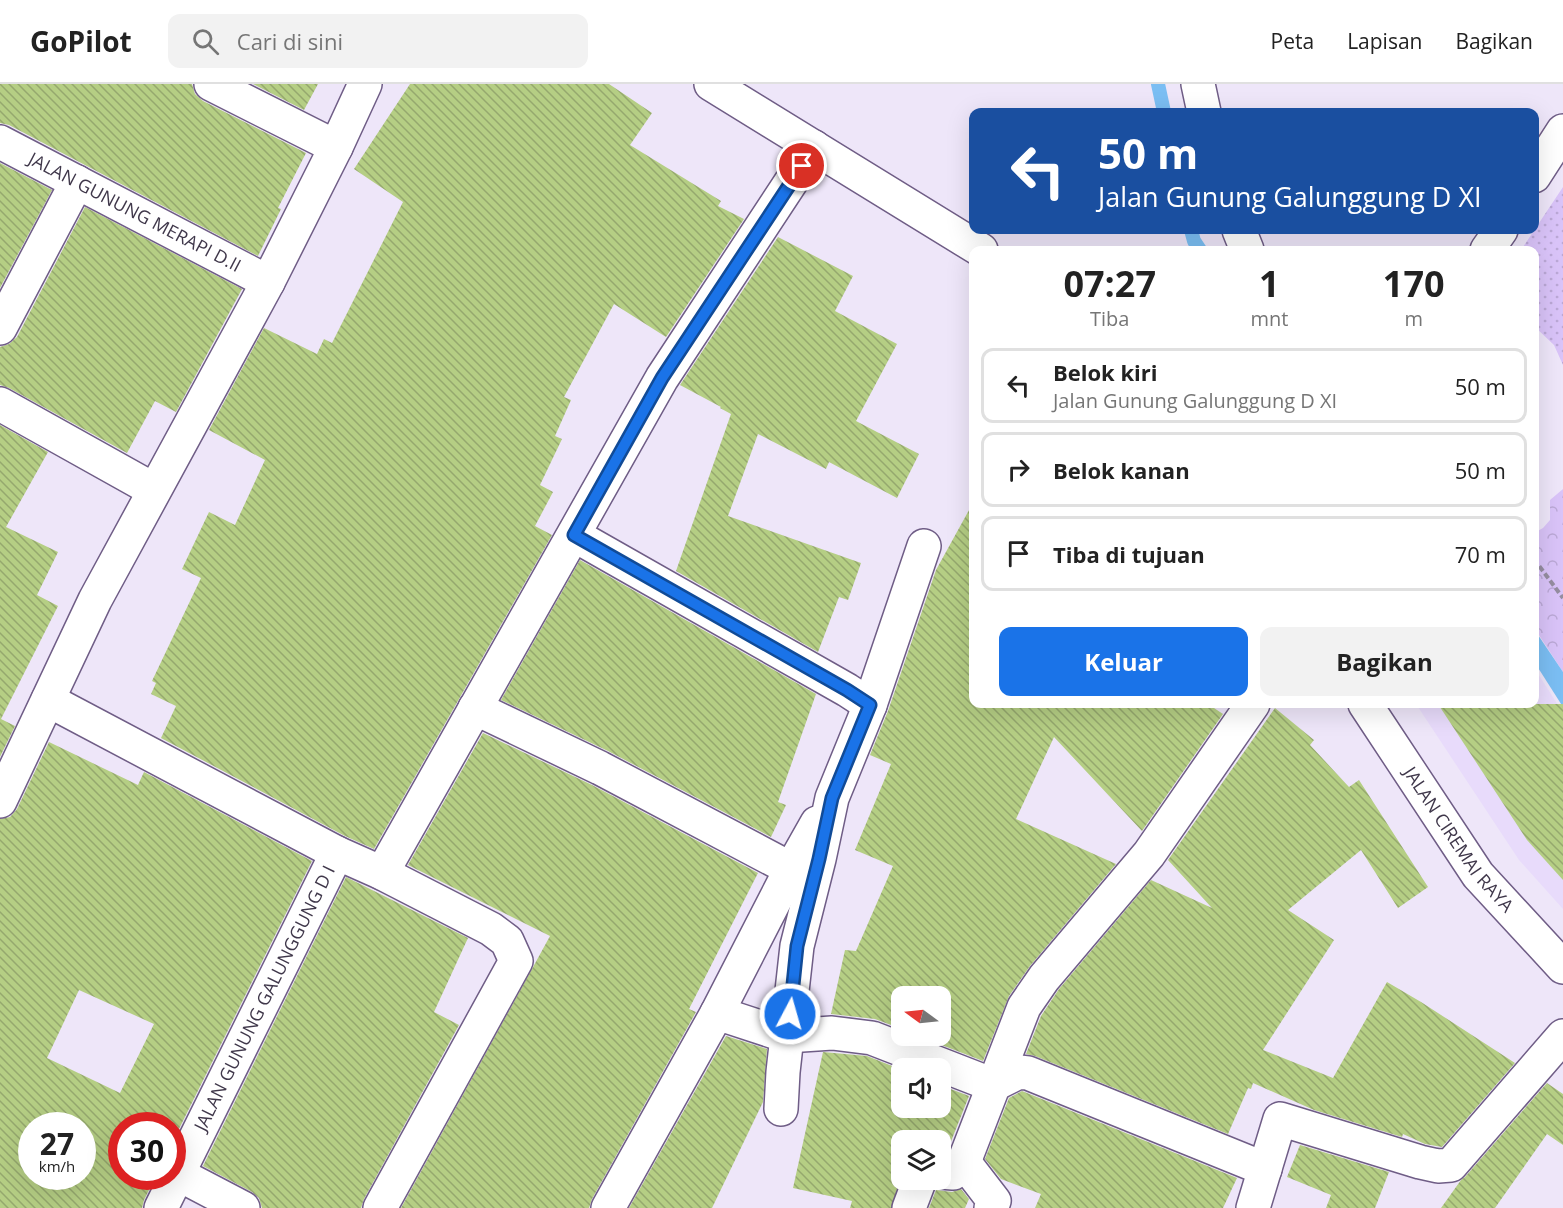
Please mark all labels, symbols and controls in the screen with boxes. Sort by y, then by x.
search box [168,14,588,68]
text: GoPilot [30,22,132,60]
icon: search [189,25,222,58]
text: Cari di sini [237,26,343,56]
text: Peta [1271,27,1314,55]
text: Lapisan [1347,27,1422,55]
text: Bagikan [1455,27,1533,55]
text: 50 m [1098,124,1198,181]
icon: left [999,132,1077,210]
pin [776,140,827,191]
street label: JALAN GUNUNG MERAPI D.II [23,145,246,277]
icon: arrive [785,149,818,182]
text: Jalan Gunung Galunggung D XI [1098,178,1482,215]
text: 07:27 [1063,259,1156,308]
text: 1 [1259,259,1280,308]
text: 170 [1383,259,1445,308]
text: Tiba [1090,305,1129,332]
text: mnt [1250,305,1288,332]
text: m [1404,305,1423,332]
text: Belok kiri [1053,357,1158,387]
icon: left [1002,369,1035,402]
text: 50 m [1455,371,1506,401]
text: Jalan Gunung Galunggung D XI [1053,387,1337,414]
icon: right [1002,453,1035,486]
text: Belok kanan [1053,455,1190,485]
text: 50 m [1455,455,1506,485]
icon: arrive [1002,537,1035,570]
text: Tiba di tujuan [1053,539,1205,569]
text: 70 m [1455,539,1506,569]
button: Keluar [999,627,1248,696]
button: Bagikan [1260,627,1509,696]
street label: JALAN CIREMAI RAYA [1398,760,1520,917]
street label: JALAN GUNUNG GALUNGGUNG D I [187,861,340,1137]
position arrow [758,982,822,1046]
north arrow [891,986,951,1046]
map controls [891,986,951,1190]
button: sound [891,1058,951,1118]
speed limit sign: 30 [108,1112,186,1190]
text: 27 [40,1123,74,1164]
button: layers [891,1130,951,1190]
text: km/h [39,1156,75,1176]

